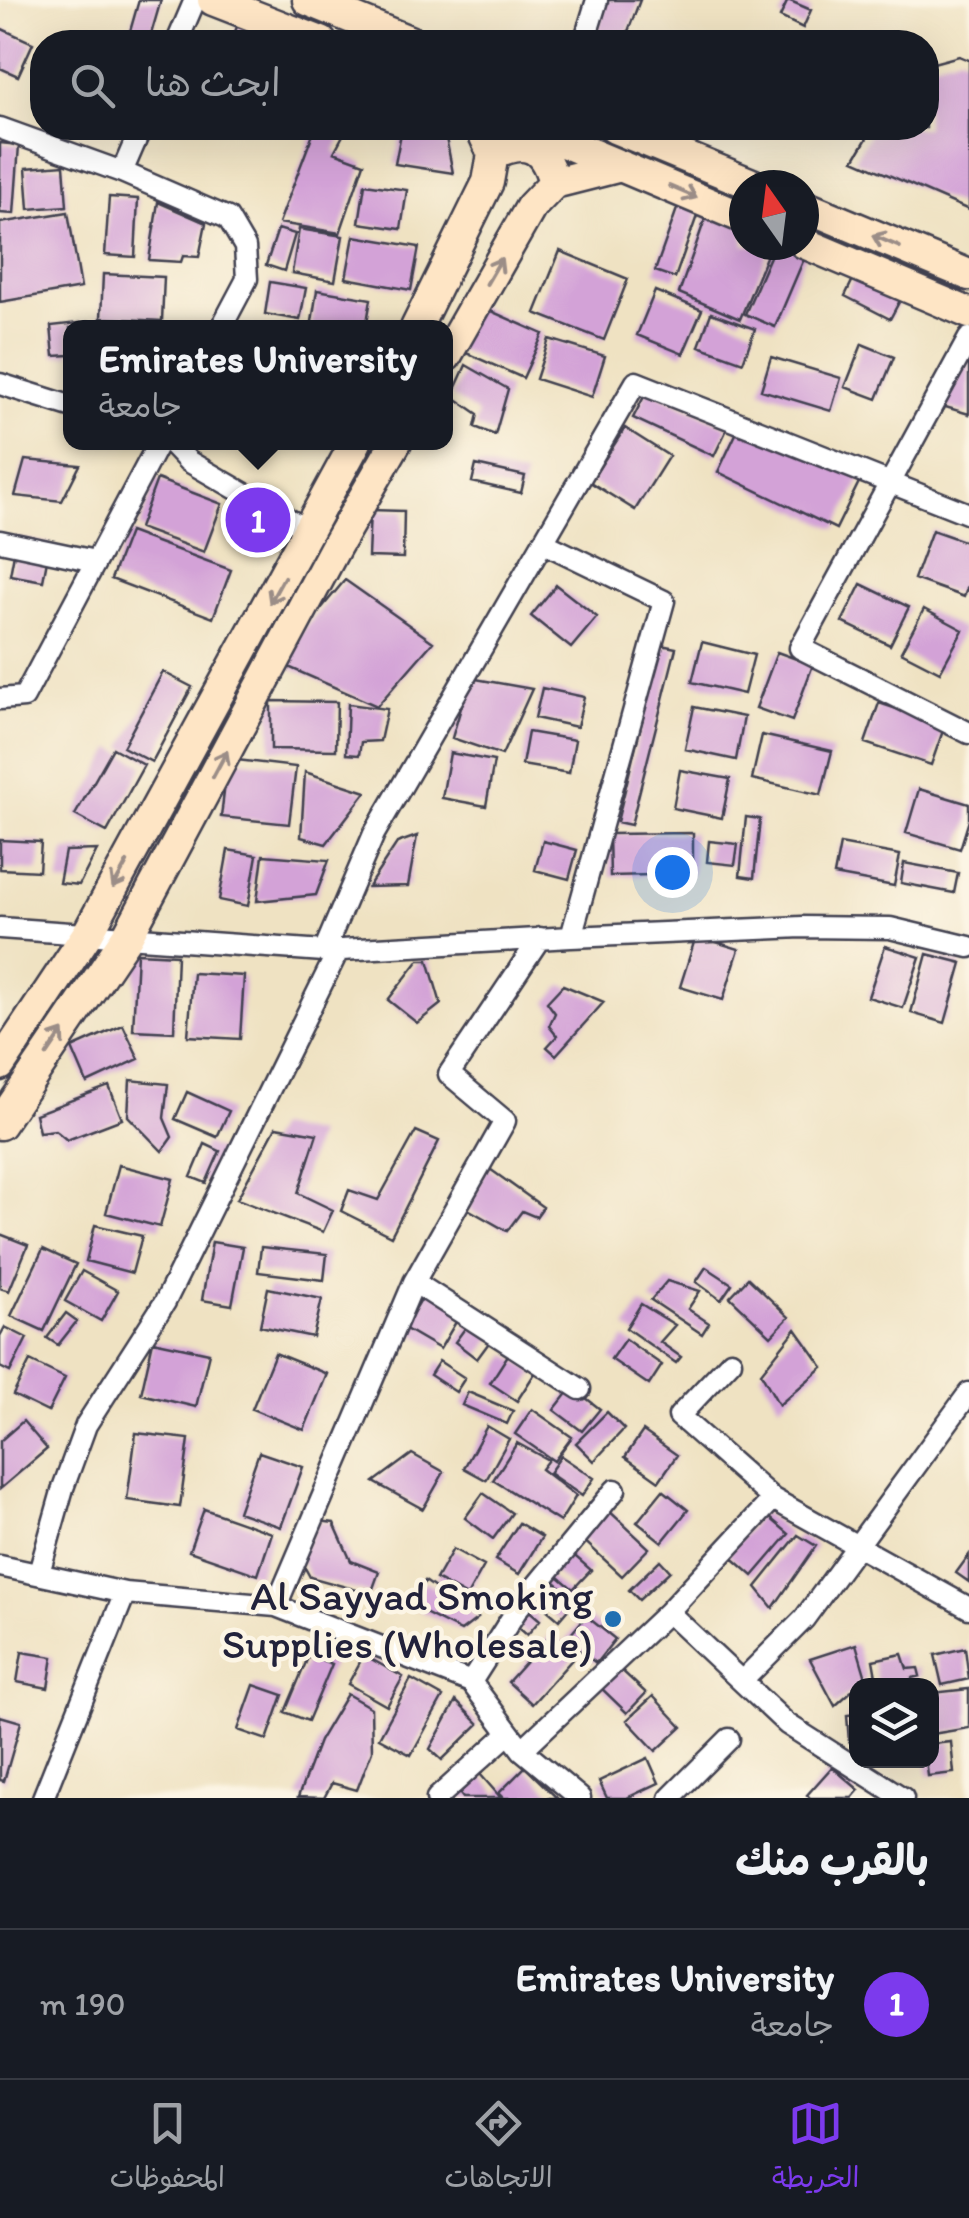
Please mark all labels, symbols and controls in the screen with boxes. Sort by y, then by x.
search box [30,30,939,140]
icon: search [65,58,120,113]
text: ابحث هنا [145,60,281,106]
north arrow [729,170,819,260]
one-way arrow [667,184,697,202]
one-way arrow [872,230,902,248]
one-way arrow [484,257,504,286]
popup [63,320,453,450]
text: Emirates University [99,336,417,382]
text: جامعة [99,387,182,425]
pin: 1 [226,482,290,558]
one-way arrow [266,575,286,605]
one-way arrow [210,749,230,779]
your location [647,847,698,898]
one-way arrow [110,860,130,889]
one-way arrow [44,1030,65,1058]
place label: Al Sayyad Smoking Supplies (Wholesale) [222,1570,594,1669]
marker: Al Sayyad Smoking Supplies (Wholesale) [602,1608,624,1630]
map controls [849,1678,939,1768]
button: layers [849,1678,939,1768]
text: بالقرب منك [735,1835,929,1886]
text: Emirates University [516,1955,834,2001]
text: 190 m [40,1985,125,2023]
text: 1 [889,1985,904,2023]
text: جامعة [751,2006,834,2044]
tab: المحفوظات [110,2096,225,2202]
tab: الاتجاهات [444,2096,553,2202]
tab: الخريطة [772,2096,859,2202]

